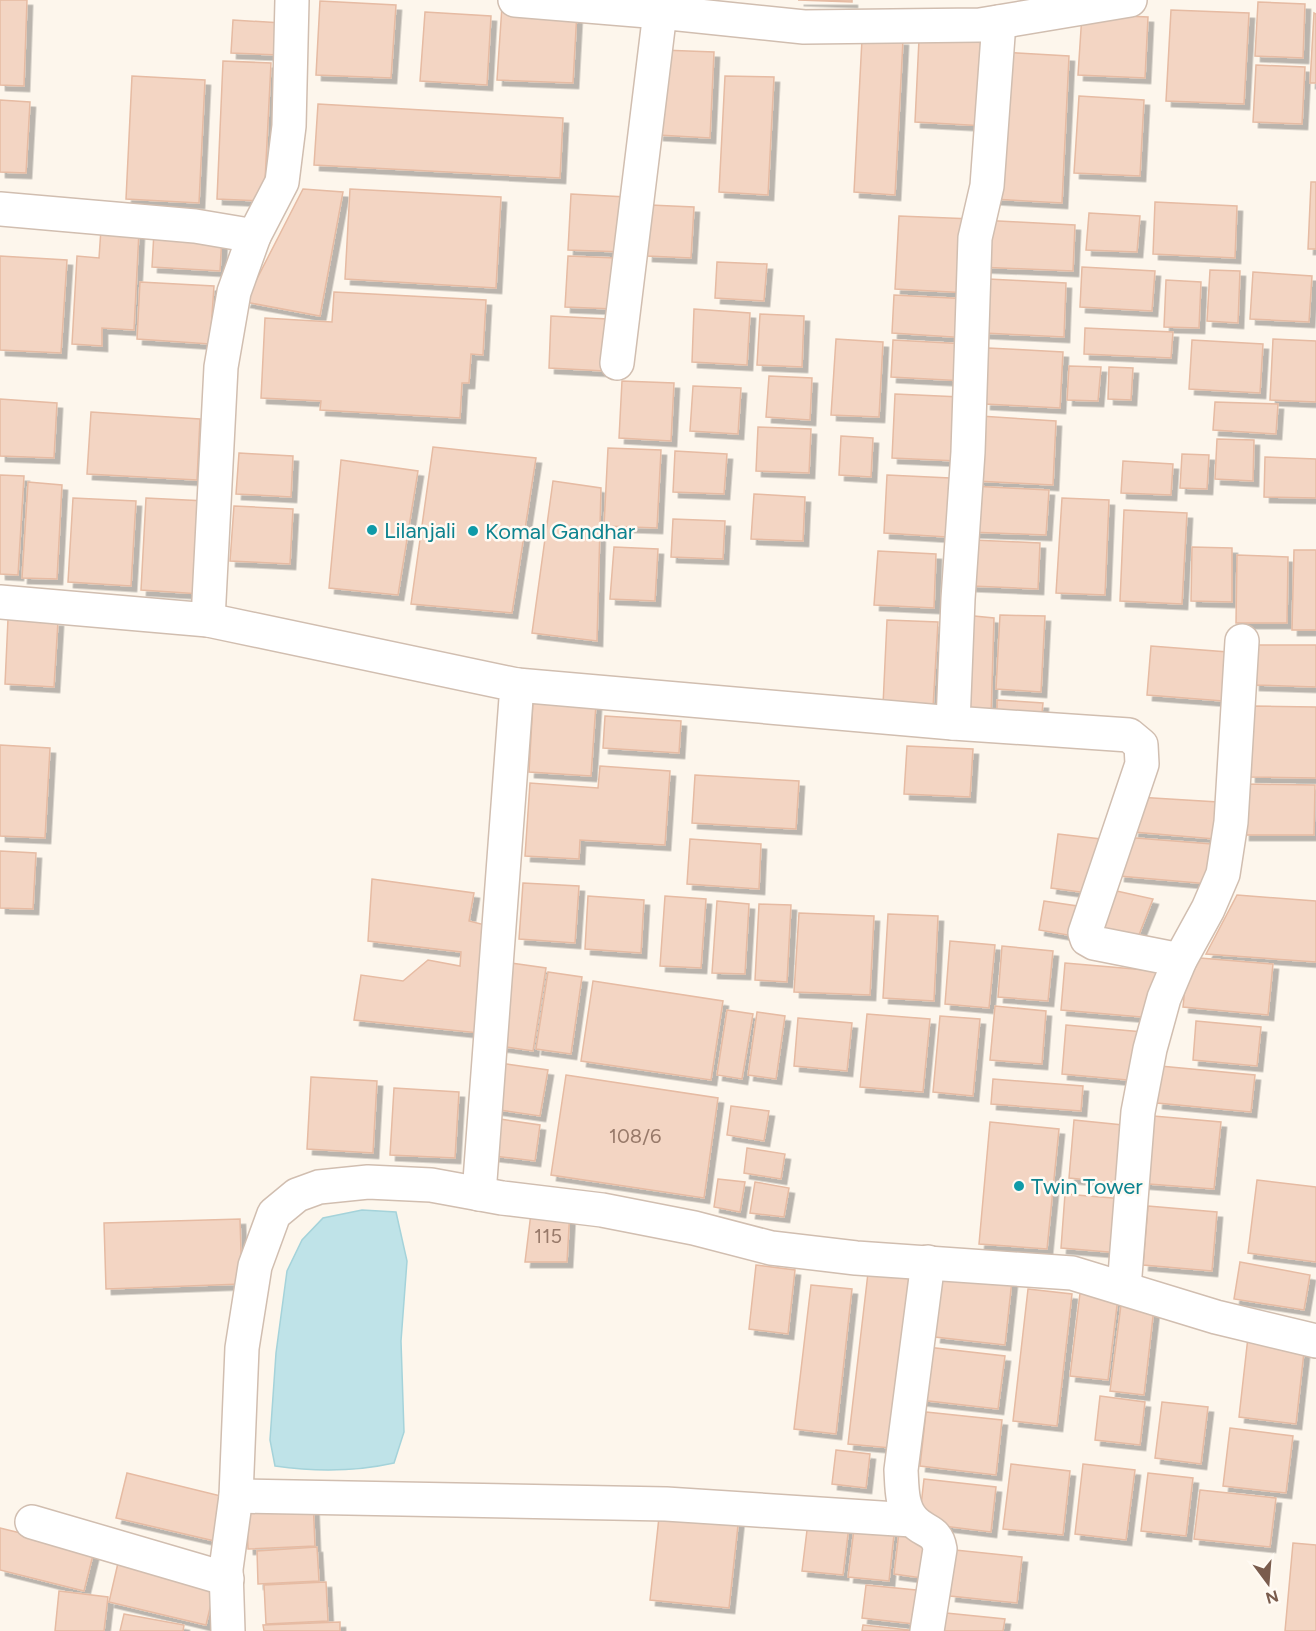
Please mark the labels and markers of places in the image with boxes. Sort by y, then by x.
place label: Lilanjali [384,517,456,544]
place label: Komal Gandhar [485,518,636,545]
marker: Lilanjali [365,523,379,537]
marker: Komal Gandhar [466,524,480,538]
place label: Twin Tower [1031,1173,1143,1200]
marker: Twin Tower [1012,1179,1026,1193]

